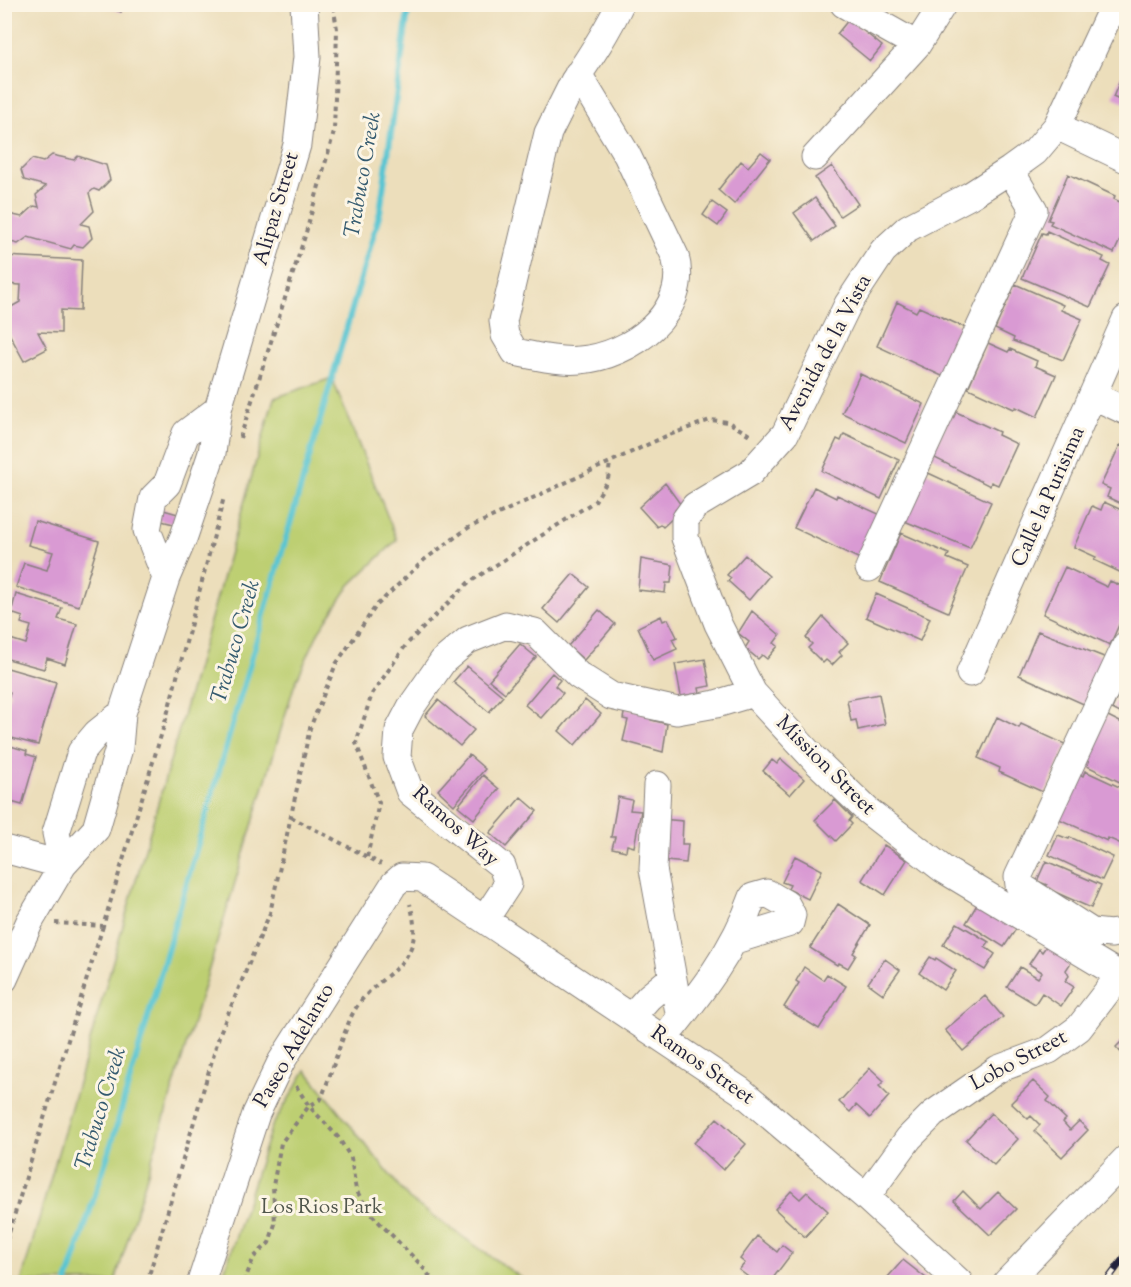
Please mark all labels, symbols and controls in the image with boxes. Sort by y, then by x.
water label: Trabuco Creek [337,110,391,240]
street label: Alipaz Street [246,149,308,269]
street label: Avenida de la Vista [772,269,880,436]
street label: Calle la Purisima [1005,422,1094,572]
water label: Trabuco Creek [204,576,270,708]
street label: Mission Street [768,709,882,823]
street label: Ramos Way [405,780,506,875]
street label: Paseo Adelanto [247,978,343,1114]
street label: Ramos Street [644,1019,760,1113]
street label: Lobo Street [965,1023,1073,1099]
water label: Trabuco Creek [68,1043,136,1174]
park label: Los Rios Park [261,1193,384,1223]

